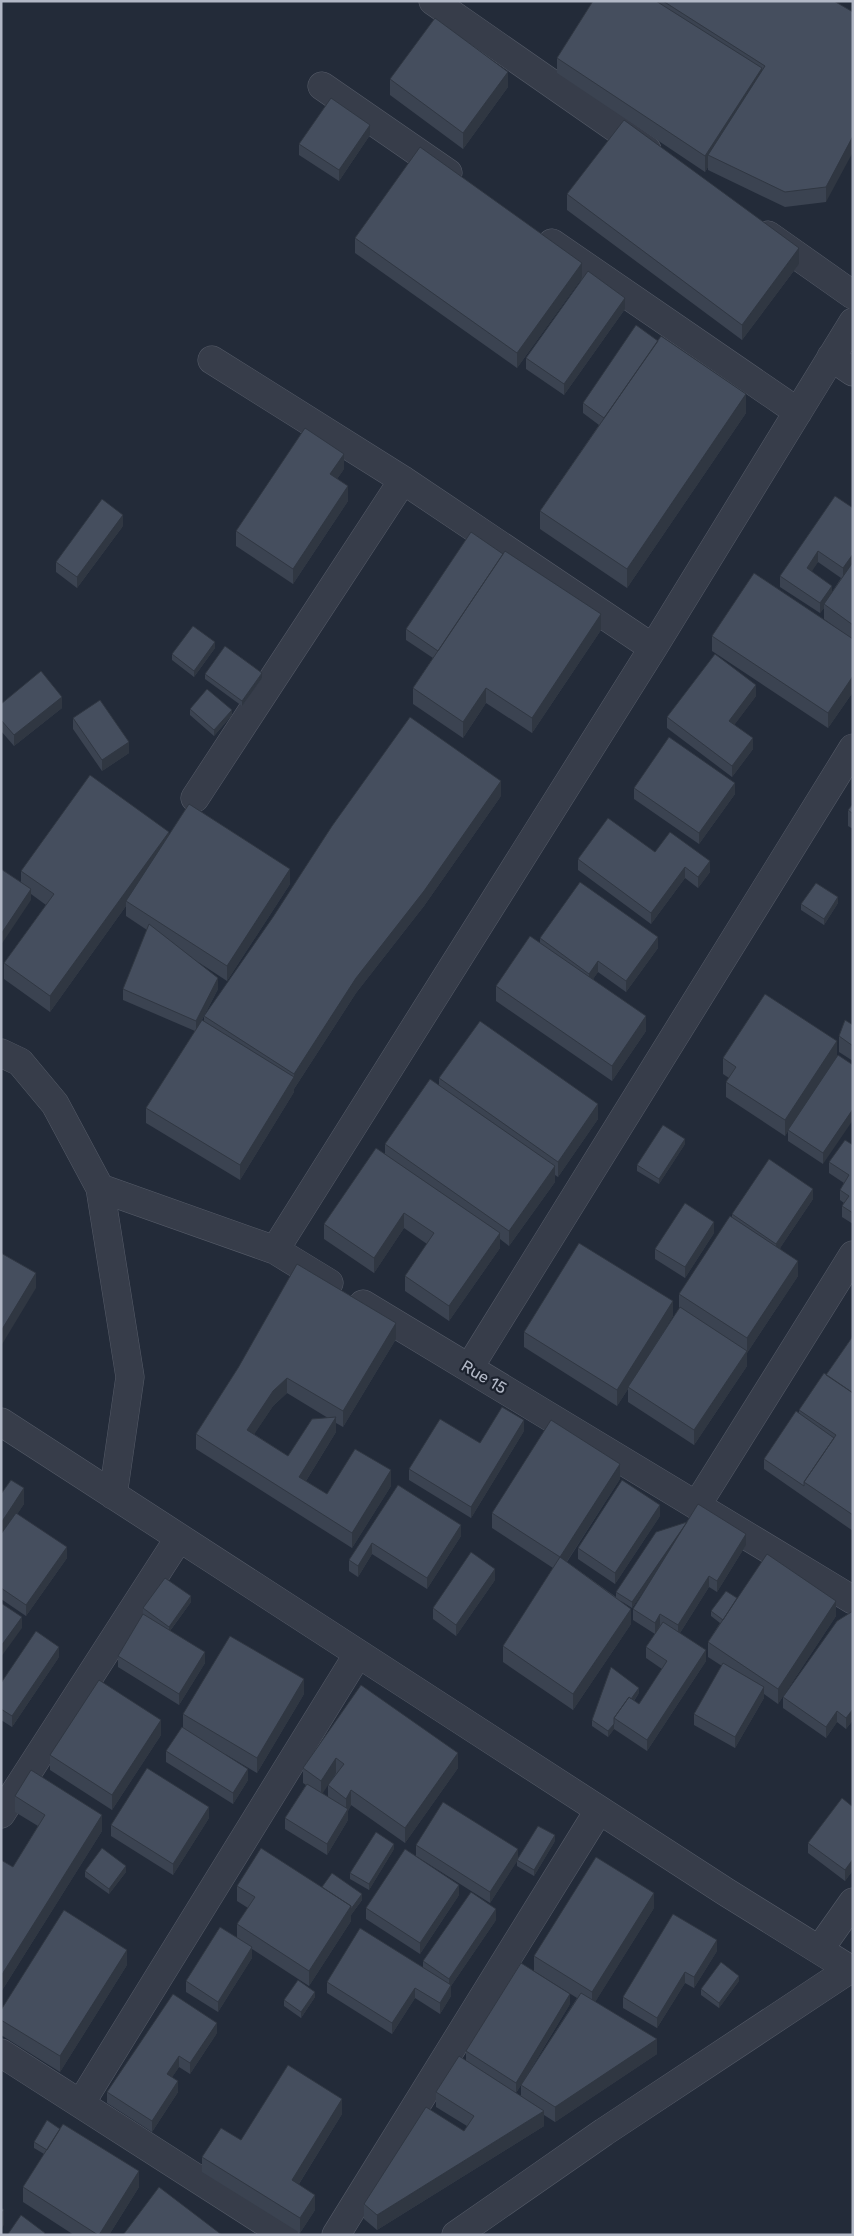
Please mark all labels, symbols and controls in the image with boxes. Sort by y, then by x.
street label: Rue 15 [458,1356,510,1398]

